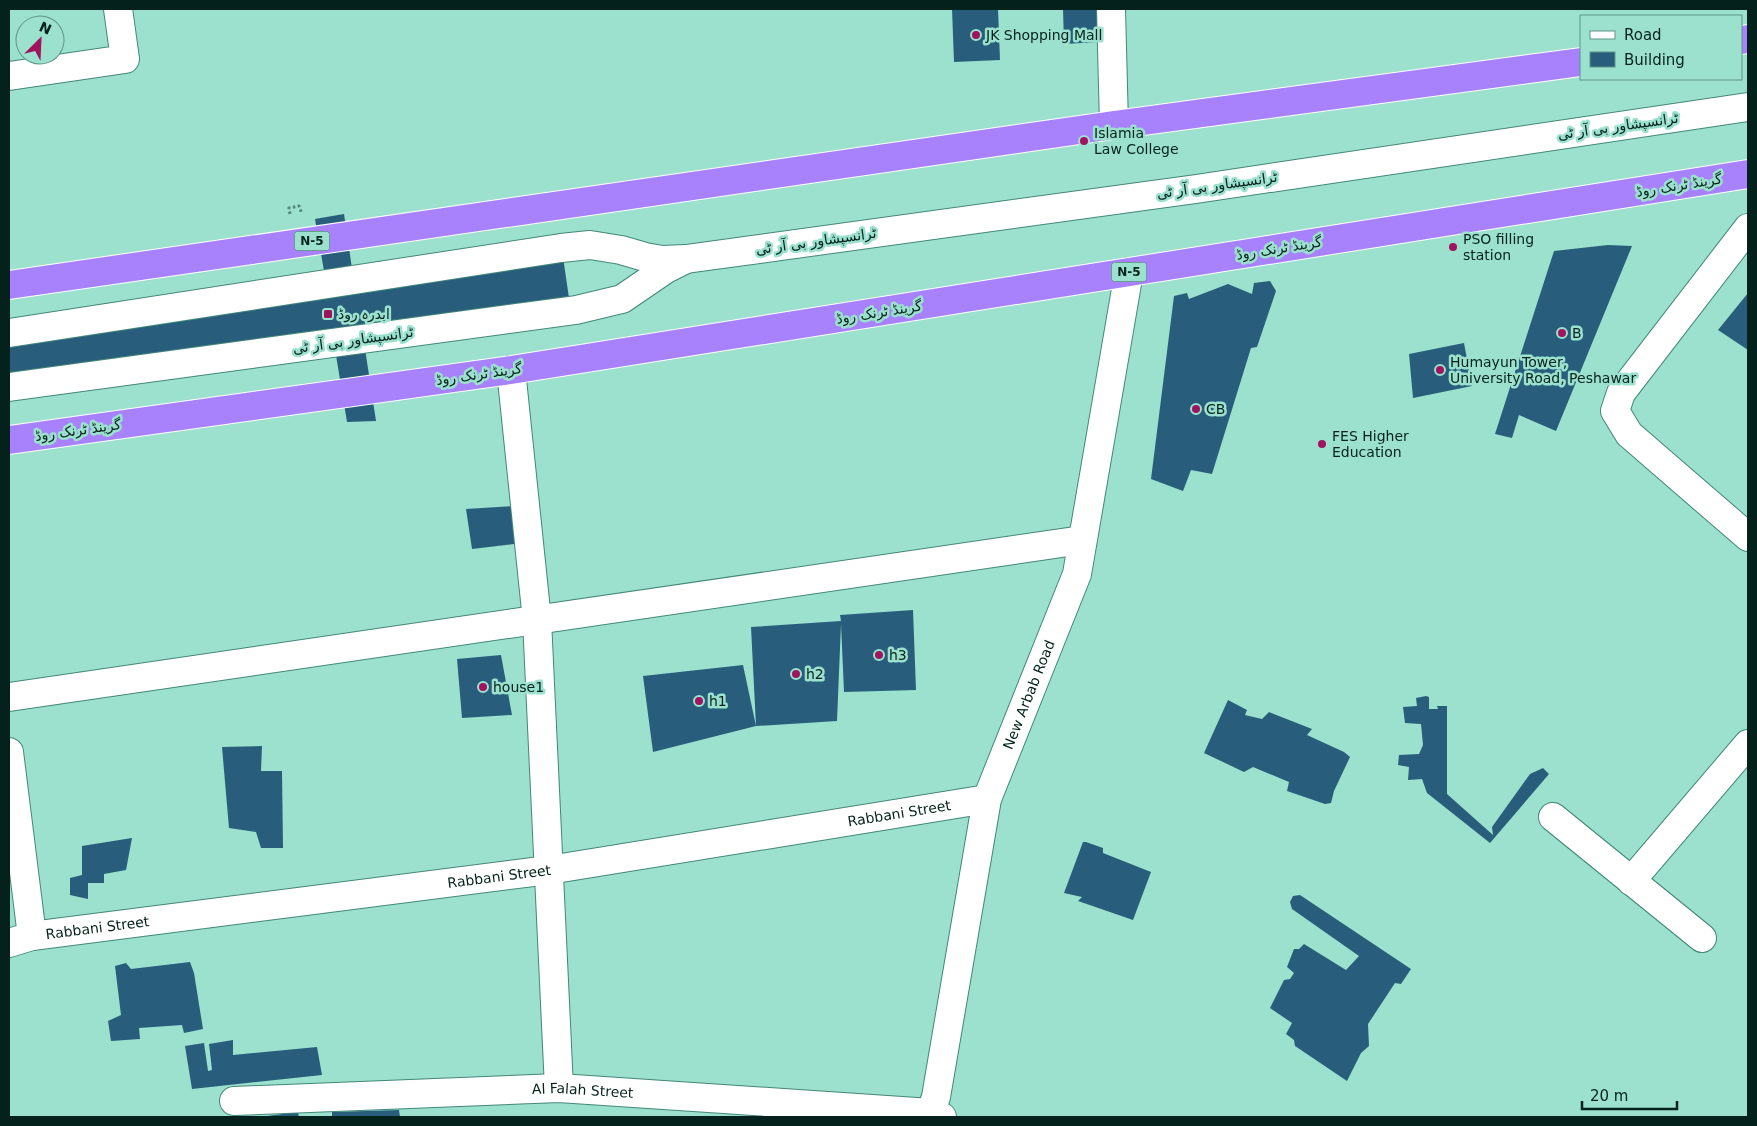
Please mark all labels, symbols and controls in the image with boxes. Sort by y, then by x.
north arrow [15,15,65,65]
legend [1580,15,1742,80]
text: N [37,18,54,38]
text: Road [1624,26,1662,44]
place label: JK Shopping Mall [985,27,1102,43]
marker: JK Shopping Mall [970,29,982,41]
text: Building [1624,51,1685,69]
street label: ٹرانسپشاور بی آر ٹی [1557,110,1680,143]
place label: Islamia Law College [1094,125,1179,157]
marker: Islamia Law College [1078,135,1090,147]
street label: ٹرانسپشاور بی آر ٹی [1156,169,1279,202]
street label: گرینڈ ٹرنک روڈ [1635,170,1723,201]
street label: ٹرانسپشاور بی آر ٹی [755,225,878,258]
place label: PSO filling station [1463,231,1534,263]
road number: N-5 [294,232,330,250]
street label: گرینڈ ٹرنک روڈ [1235,233,1323,264]
marker: PSO filling station [1447,241,1459,253]
road number: N-5 [1112,262,1146,282]
street label: گرینڈ ٹرنک روڈ [835,297,923,328]
place label: ابدرہ روڈ [338,306,390,323]
marker: ابدرہ روڈ [322,308,334,320]
street label: ٹرانسپشاور بی آر ٹی [292,324,415,357]
place label: B [1572,325,1582,341]
marker: B [1556,327,1568,339]
place label: Humayun Tower, University Road, Peshawar [1450,354,1636,386]
street label: گرینڈ ٹرنک روڈ [435,360,523,389]
marker: Humayun Tower, University Road, Peshawar [1434,364,1446,376]
place label: CB [1206,401,1225,417]
marker: CB [1190,403,1202,415]
street label: گرینڈ ٹرنک روڈ [34,416,122,445]
place label: FES Higher Education [1332,428,1409,460]
marker: FES Higher Education [1316,438,1328,450]
street label: New Arbab Road [1000,638,1058,752]
place label: h3 [889,647,907,663]
marker: h3 [873,649,885,661]
place label: h2 [806,666,824,682]
marker: h2 [790,668,802,680]
place label: house1 [493,679,544,695]
marker: house1 [477,681,489,693]
place label: h1 [709,693,727,709]
marker: h1 [693,695,705,707]
street label: Rabbani Street [846,797,952,829]
street label: Rabbani Street [446,862,552,891]
street label: Rabbani Street [45,913,151,942]
scale bar [1582,1078,1677,1110]
street label: Al Falah Street [532,1080,634,1101]
text: 20 m [1590,1087,1628,1105]

